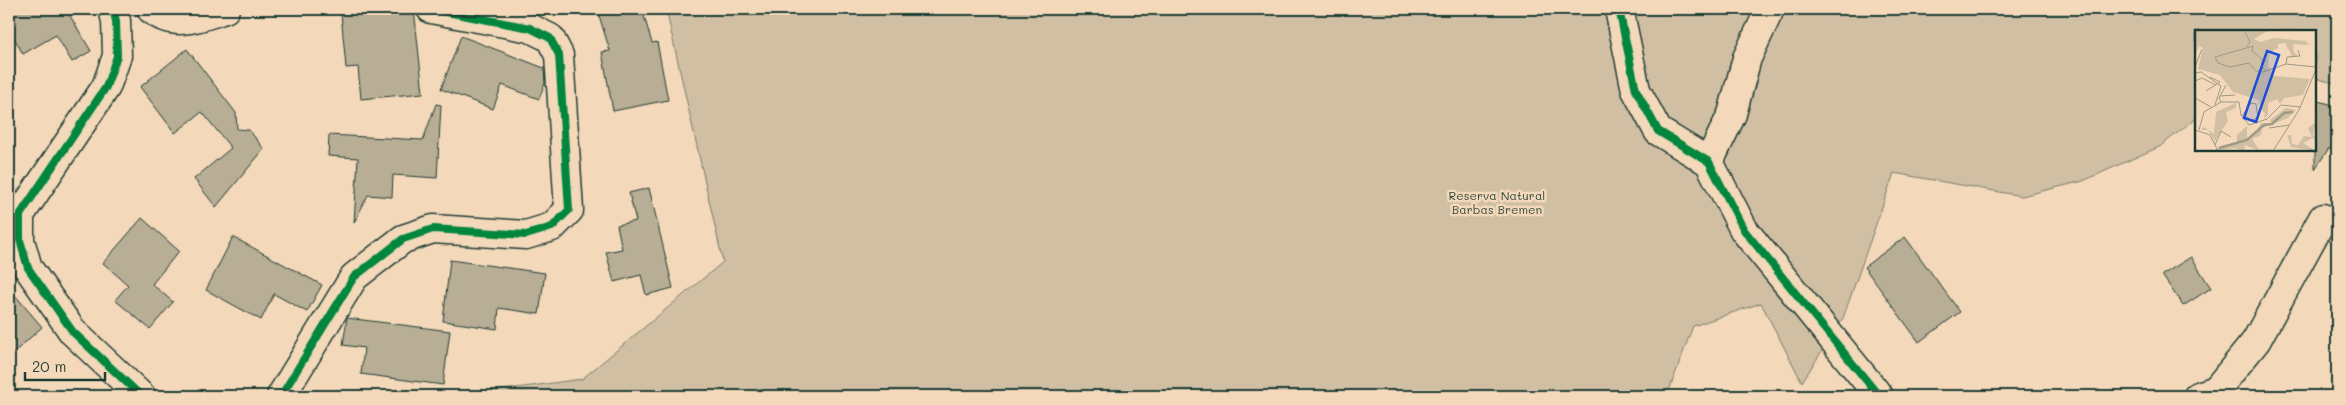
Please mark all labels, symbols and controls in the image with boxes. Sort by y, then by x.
inset map [2195,30,2316,151]
park label: Reserva Natural Barbas Bremen [1449,187,1545,217]
scale bar [25,350,105,382]
text: 20 m [32,356,66,376]

